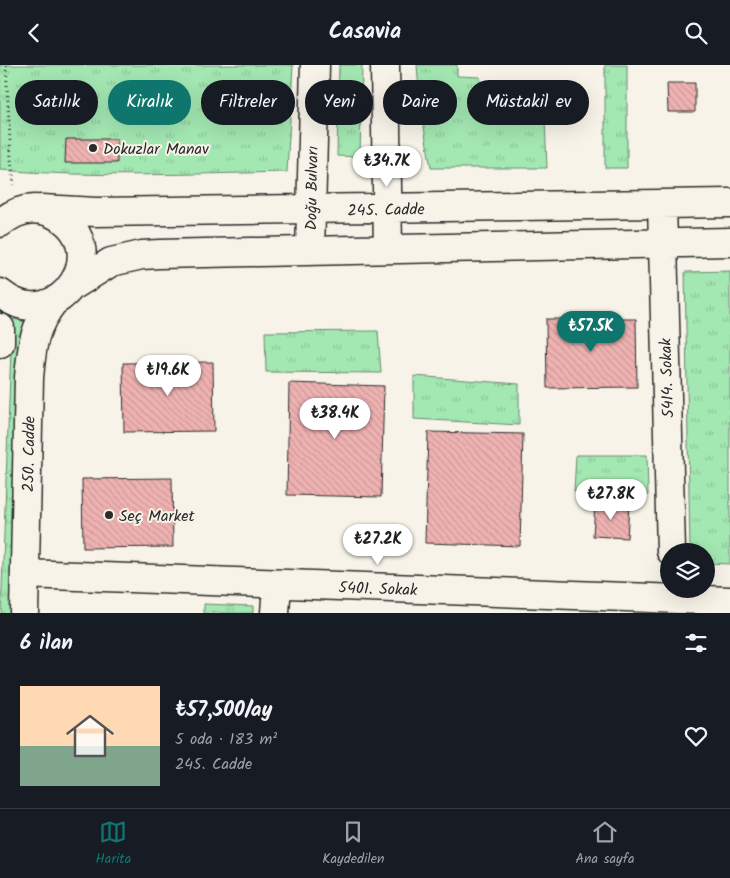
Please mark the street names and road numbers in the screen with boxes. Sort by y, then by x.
street label: Doğu Bulvarı [299,145,326,231]
street label: 245. Cadde [347,197,425,224]
street label: 5414. Sokak [654,337,681,418]
street label: 250. Cadde [16,416,43,492]
street label: 5401. Sokak [338,576,418,603]

